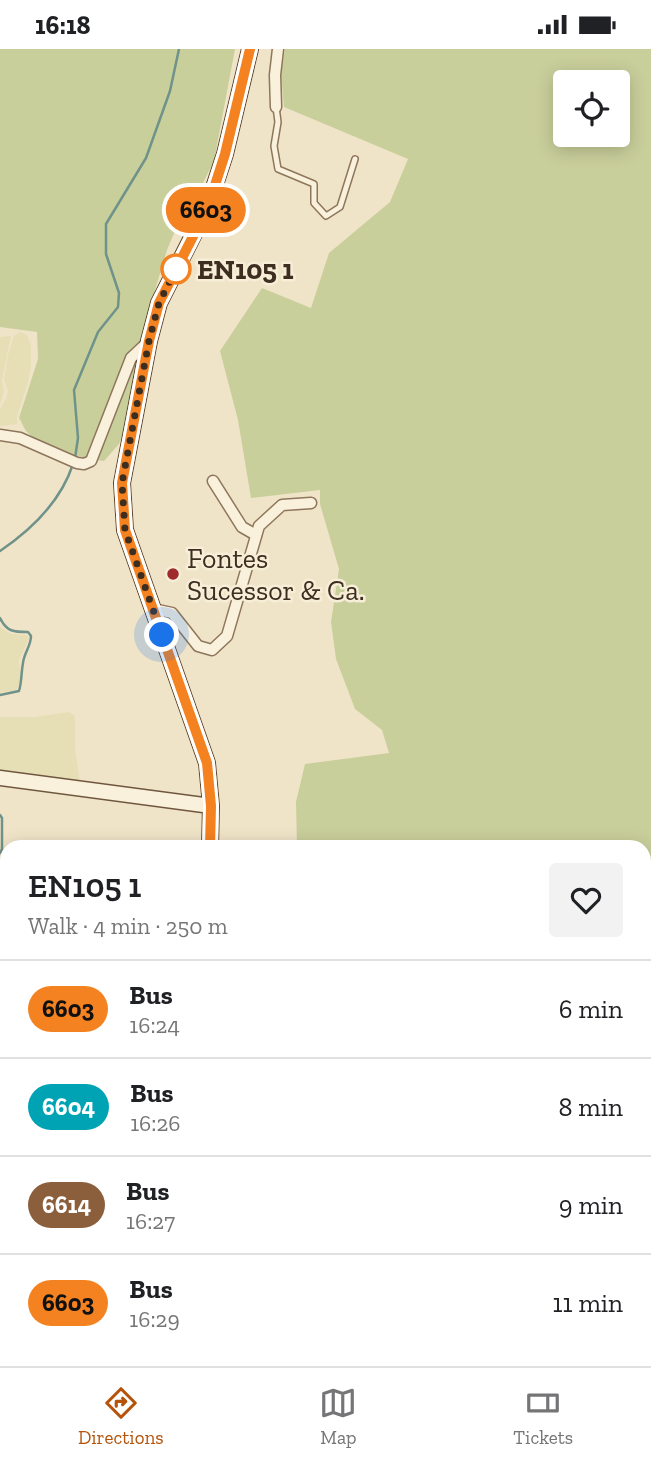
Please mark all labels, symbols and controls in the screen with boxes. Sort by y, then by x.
text: 16:18 [35,9,90,41]
map controls [553,70,630,147]
button: locate [553,70,630,147]
line badge: 6603 [157,187,255,233]
text: 6603 [180,195,232,224]
place label: EN105 1 [197,253,294,286]
marker: EN105 1 [161,254,191,284]
place label: Fontes Sucessor & Ca. [187,542,365,607]
marker: Fontes Sucessor & Ca. [165,566,181,582]
your location [144,617,179,652]
button: heart [549,863,623,937]
text: EN105 1 [28,866,141,905]
text: Walk · 4 min · 250 m [28,912,228,940]
text: Bus [129,979,173,1011]
text: 6 min [559,993,623,1025]
text: 6603 [42,994,94,1023]
text: 16:24 [129,1011,180,1039]
text: Bus [130,1077,174,1109]
text: 8 min [558,1091,623,1123]
text: 6604 [42,1092,95,1121]
text: 16:26 [130,1109,181,1137]
text: Bus [126,1175,169,1207]
text: 9 min [559,1189,623,1221]
text: 6614 [42,1190,91,1219]
text: 16:27 [126,1207,175,1235]
text: Bus [129,1273,173,1305]
text: 11 min [552,1287,623,1319]
text: 6603 [42,1288,94,1317]
text: 16:29 [129,1305,180,1333]
tab: Directions [78,1384,164,1449]
tab: Map [319,1384,357,1449]
tab: Tickets [513,1384,573,1449]

